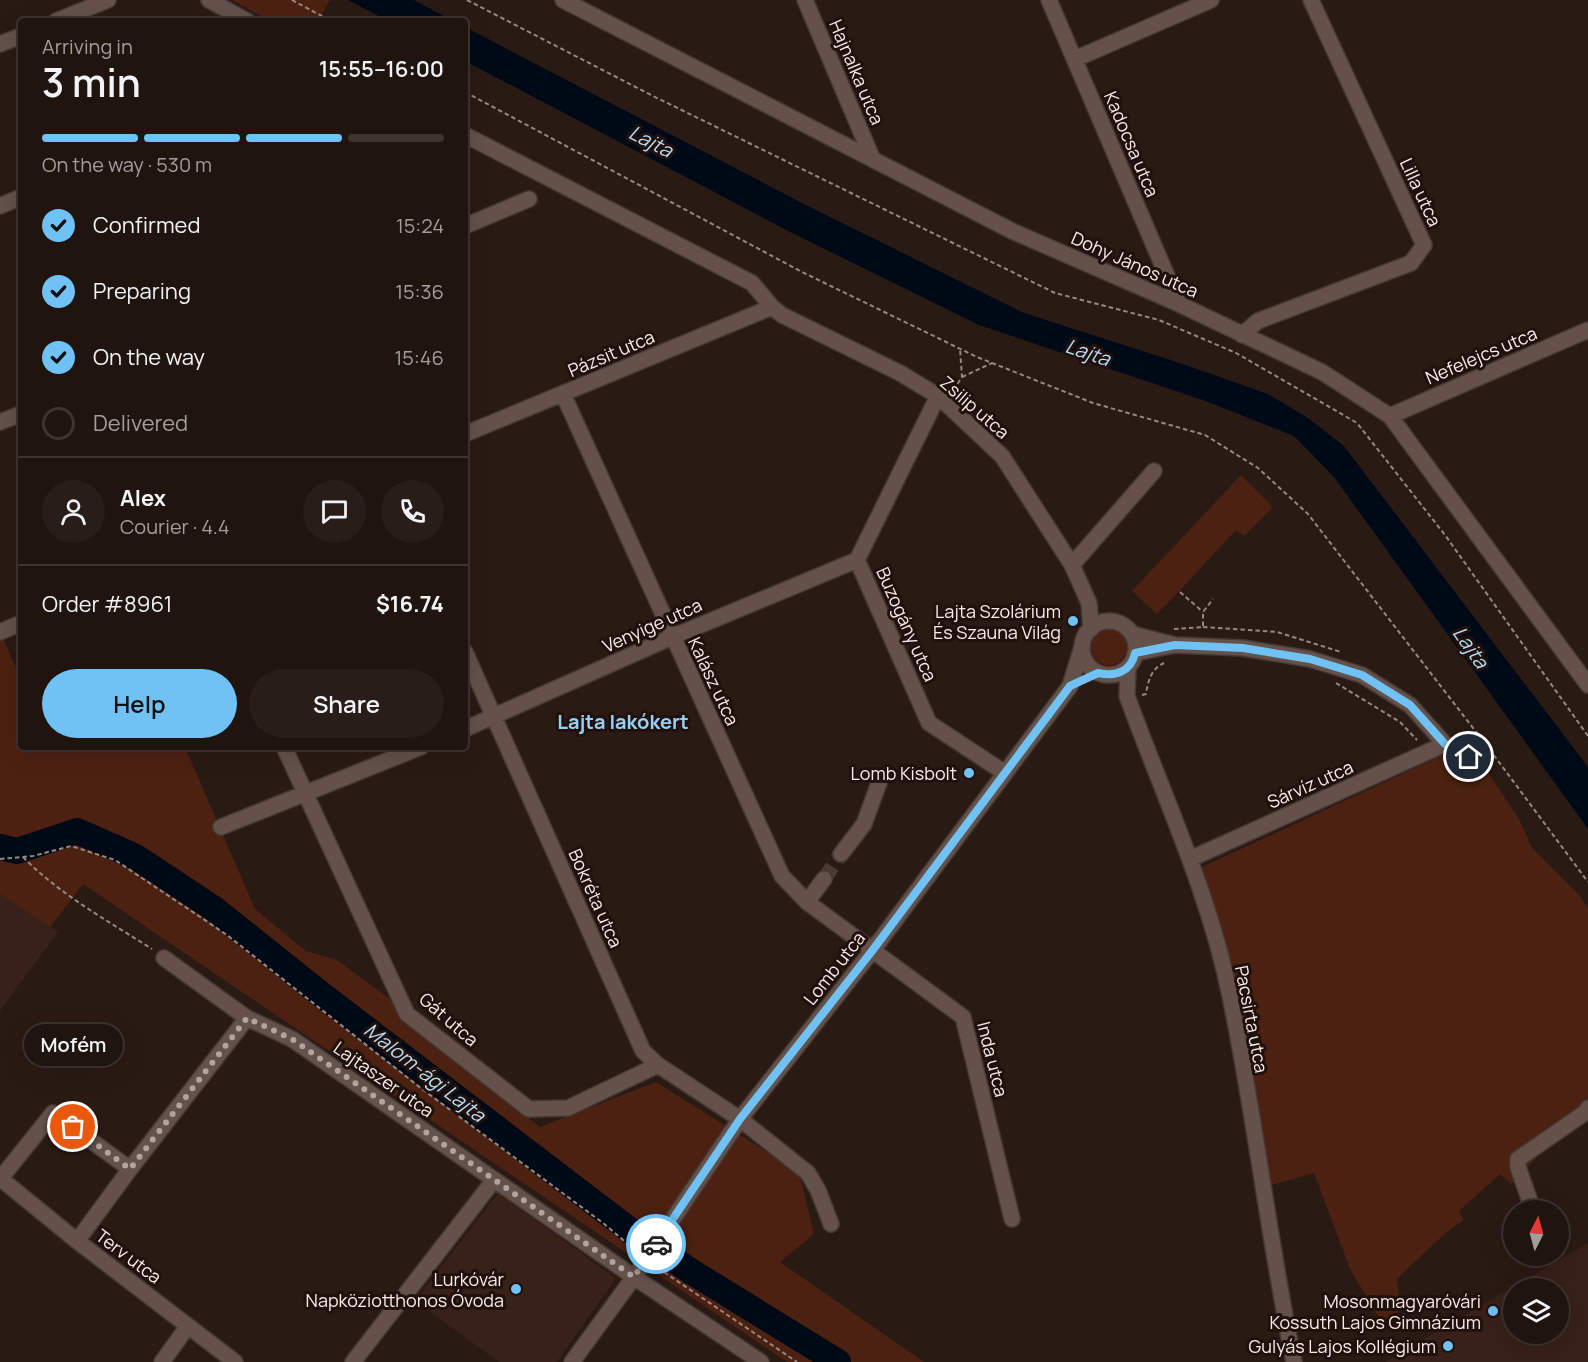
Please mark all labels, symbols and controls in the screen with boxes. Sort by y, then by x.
street label: Hajnalka utca [824,16,890,128]
text: Arriving in [42,33,133,60]
text: 15:55–16:00 [319,54,444,84]
text: 3 min [42,55,141,109]
street label: Kadocsa utca [1099,88,1165,200]
water label: Lajta [625,119,678,164]
text: On the way · 530 m [42,151,212,178]
street label: Lilla utca [1395,154,1447,230]
icon: check [42,209,75,242]
text: Confirmed [93,210,201,240]
text: 15:24 [396,212,444,239]
street label: Dohy János utca [1068,225,1202,303]
icon: check [42,275,75,308]
text: Preparing [93,276,191,306]
text: 15:36 [395,278,444,305]
street label: Nefelejcs utca [1422,321,1540,389]
street label: Pázsit utca [564,324,658,382]
water label: Lajta [1062,332,1115,372]
icon: check [42,341,75,374]
text: On the way [93,342,205,372]
text: 15:46 [394,344,444,371]
street label: Zsilip utca [935,370,1015,444]
text: Delivered [93,408,188,438]
button: person [42,480,105,543]
button: chat [303,480,366,543]
button: phone [381,480,444,543]
text: Alex [120,483,166,513]
text: Courier · 4.4 [120,513,230,540]
street label: Buzogány utca [871,563,943,685]
text: Order #8961 [42,589,172,619]
text: $16.74 [376,589,444,619]
street label: Venyige utca [599,592,705,658]
place label: Lajta Szolárium És Szauna Világ [933,599,1061,644]
marker: Lajta Szolárium És Szauna Világ [1066,614,1080,628]
water label: Lajta [1447,621,1496,674]
street label: Kalász utca [683,633,745,729]
button: Help [42,669,237,738]
button: Share [249,669,444,738]
district label: Lajta lakókert [557,708,689,735]
pin [1443,731,1494,782]
icon: home [1452,740,1485,773]
street label: Sárvíz utca [1263,754,1357,814]
place label: Lomb Kisbolt [851,761,957,785]
marker: Lomb Kisbolt [962,766,976,780]
street label: Bokréta utca [564,845,628,951]
street label: Lomb utca [798,926,870,1010]
street label: Pacsirta utca [1230,963,1274,1075]
street label: Gát utca [414,987,484,1051]
water label: Malom-ági Lajta [359,1016,492,1128]
street label: Inda utca [972,1019,1014,1099]
callout: Mofém [23,1025,122,1067]
text: Mofém [41,1031,106,1058]
street label: Lajtaszer utca [329,1036,439,1122]
pin [47,1101,98,1152]
icon: bag [56,1110,89,1143]
north arrow [1503,1200,1569,1266]
map controls [1503,1200,1569,1344]
courier [626,1214,686,1274]
street label: Terv utca [91,1223,167,1289]
icon: car [640,1228,673,1261]
place label: Lurkóvár Napköziotthonos Óvoda [306,1267,505,1312]
button: layers [1503,1278,1569,1344]
marker: Lurkóvár Napköziotthonos Óvoda [509,1282,523,1296]
place label: Mosonmagyaróvári Kossuth Lajos Gimnázium [1270,1289,1481,1334]
marker: Mosonmagyaróvári Kossuth Lajos Gimnázium [1486,1304,1500,1318]
place label: Gulyás Lajos Kollégium [1249,1334,1436,1358]
marker: Gulyás Lajos Kollégium [1441,1339,1455,1353]

